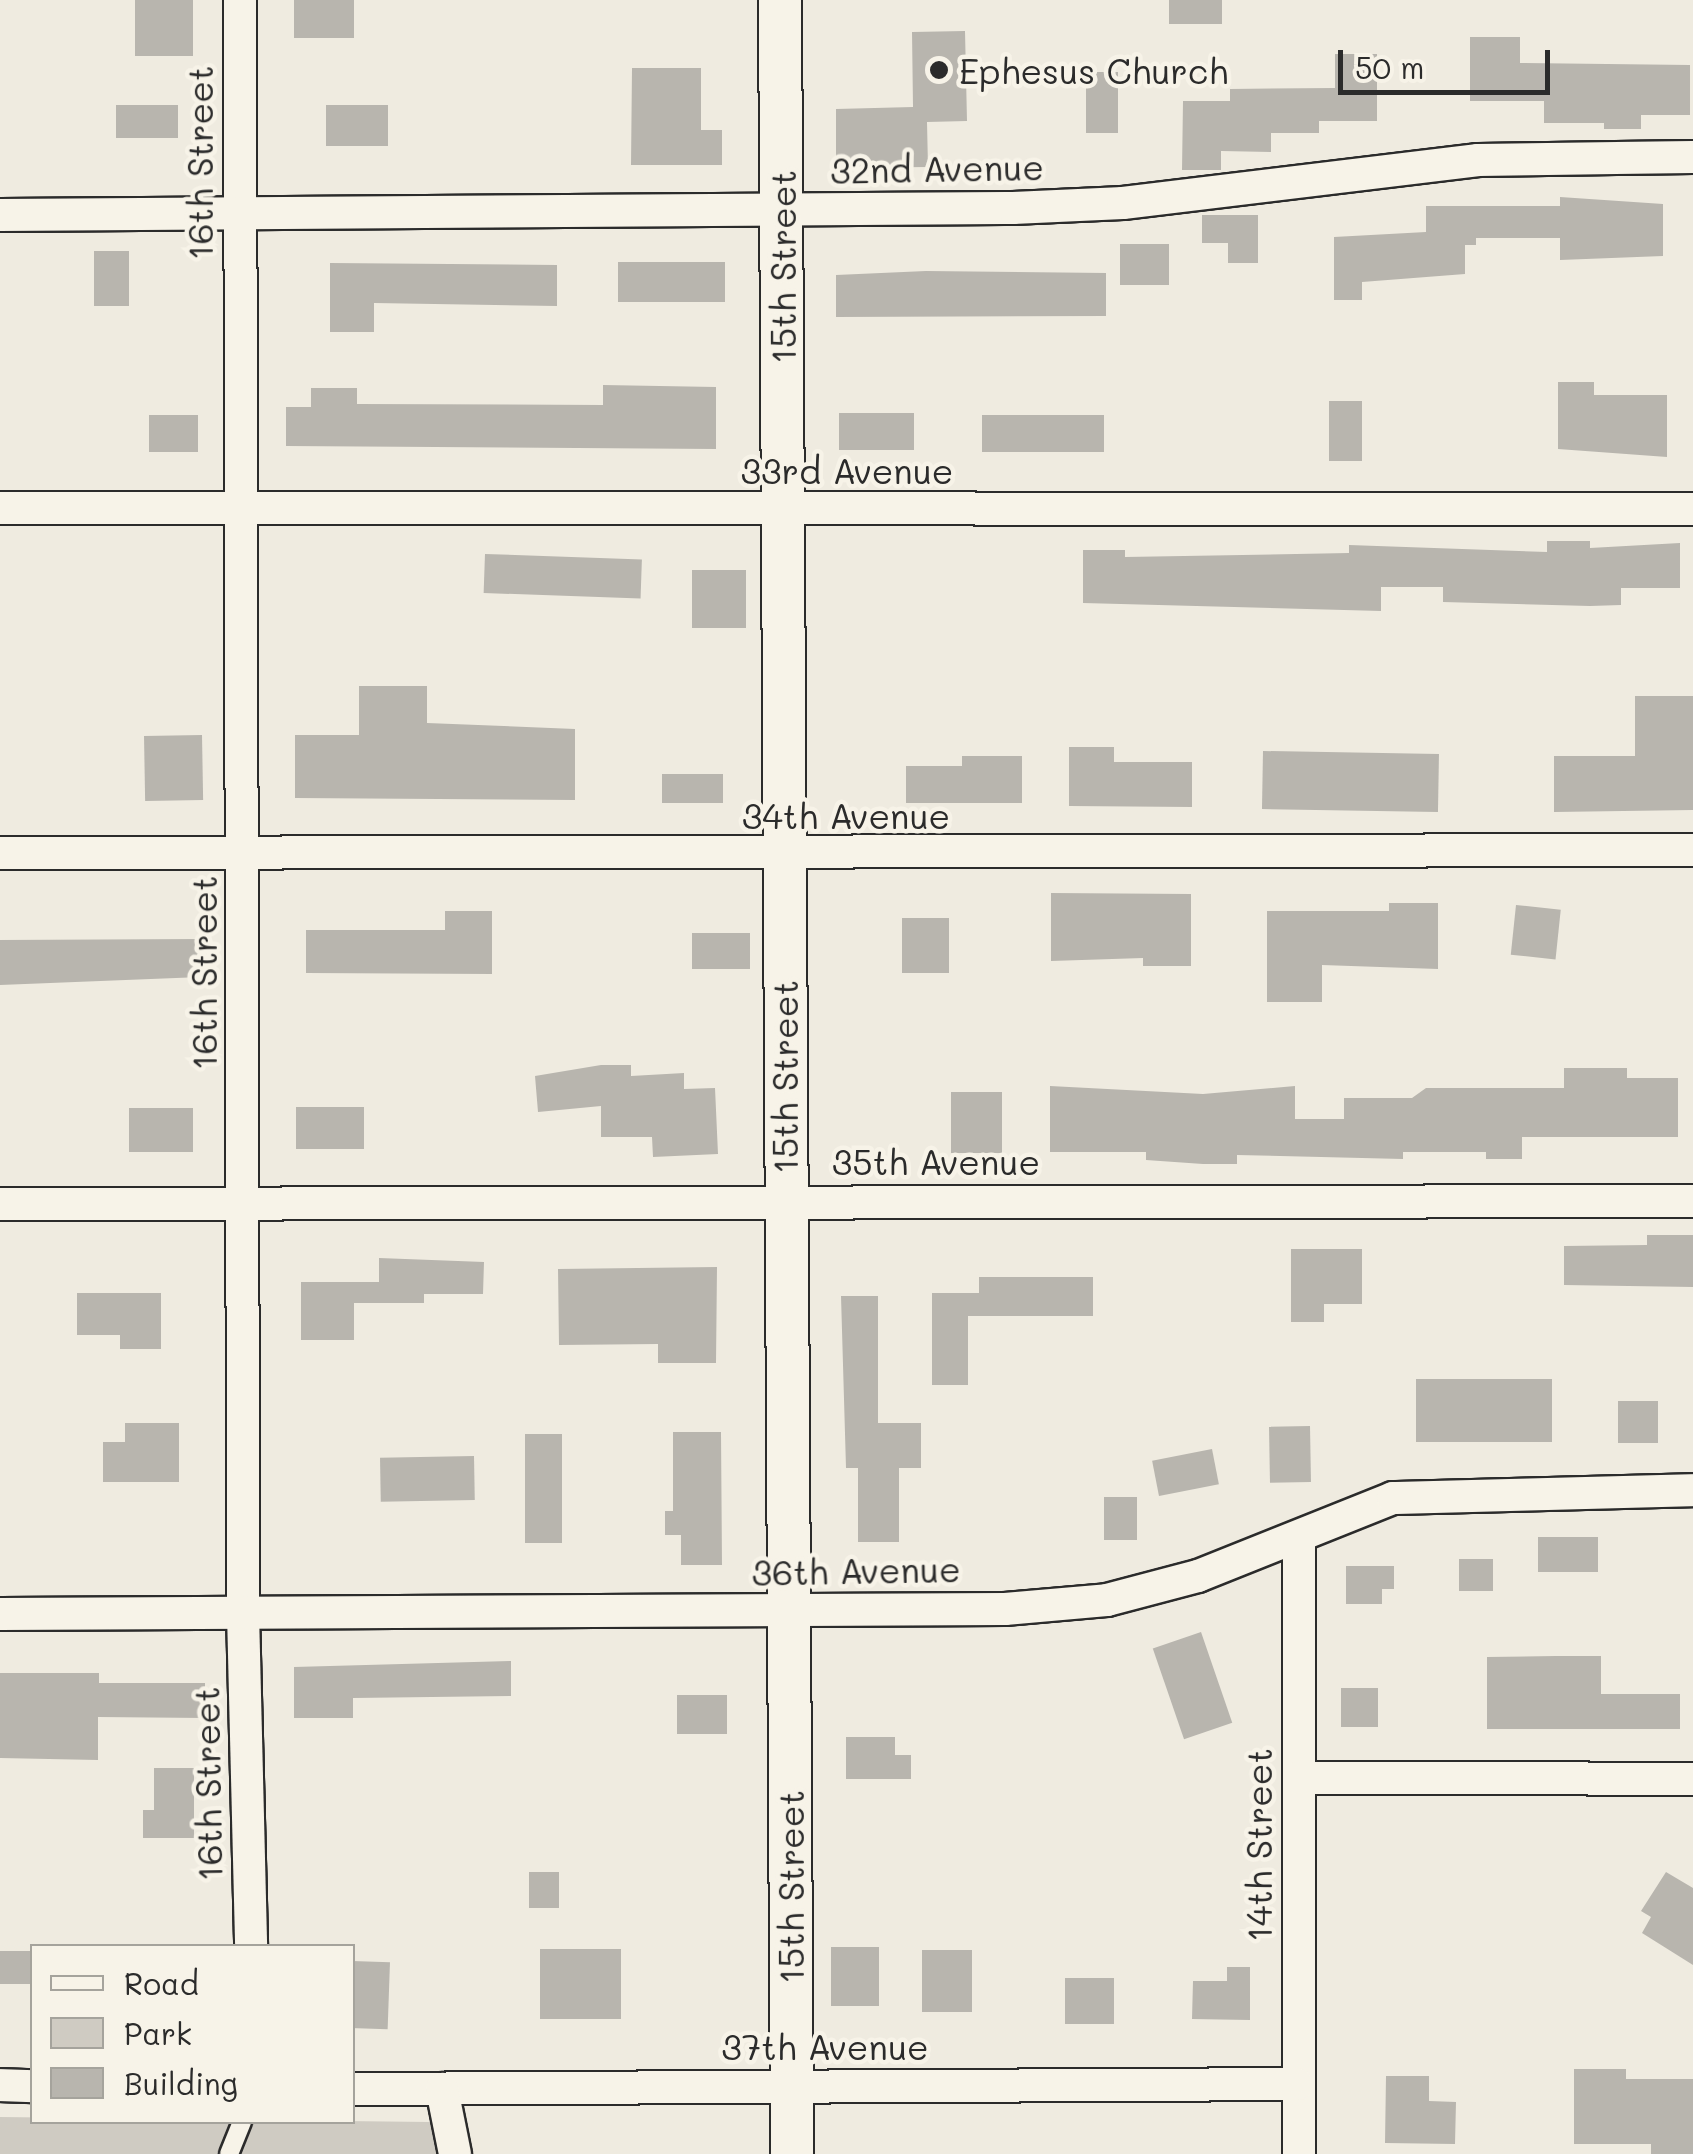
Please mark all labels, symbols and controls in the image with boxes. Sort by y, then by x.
scale bar [1343,30,1556,92]
text: 50 m [1355,47,1425,87]
place label: Ephesus Church [959,49,1228,91]
marker: Ephesus Church [928,59,950,81]
street label: 16th Street [178,66,220,260]
street label: 32nd Avenue [830,145,1044,191]
street label: 15th Street [761,170,803,364]
street label: 33rd Avenue [740,449,954,491]
street label: 34th Avenue [742,794,950,836]
street label: 16th Street [182,876,224,1070]
street label: 15th Street [763,980,805,1174]
street label: 35th Avenue [832,1140,1040,1182]
street label: 36th Avenue [751,1547,961,1593]
street label: 16th Street [184,1686,230,1882]
street label: 14th Street [1237,1748,1279,1942]
street label: 15th Street [769,1790,811,1984]
legend [30,1944,355,2124]
text: Road [124,1963,199,2003]
text: Park [124,2013,192,2053]
street label: 37th Avenue [721,2025,929,2067]
text: Building [124,2063,238,2103]

